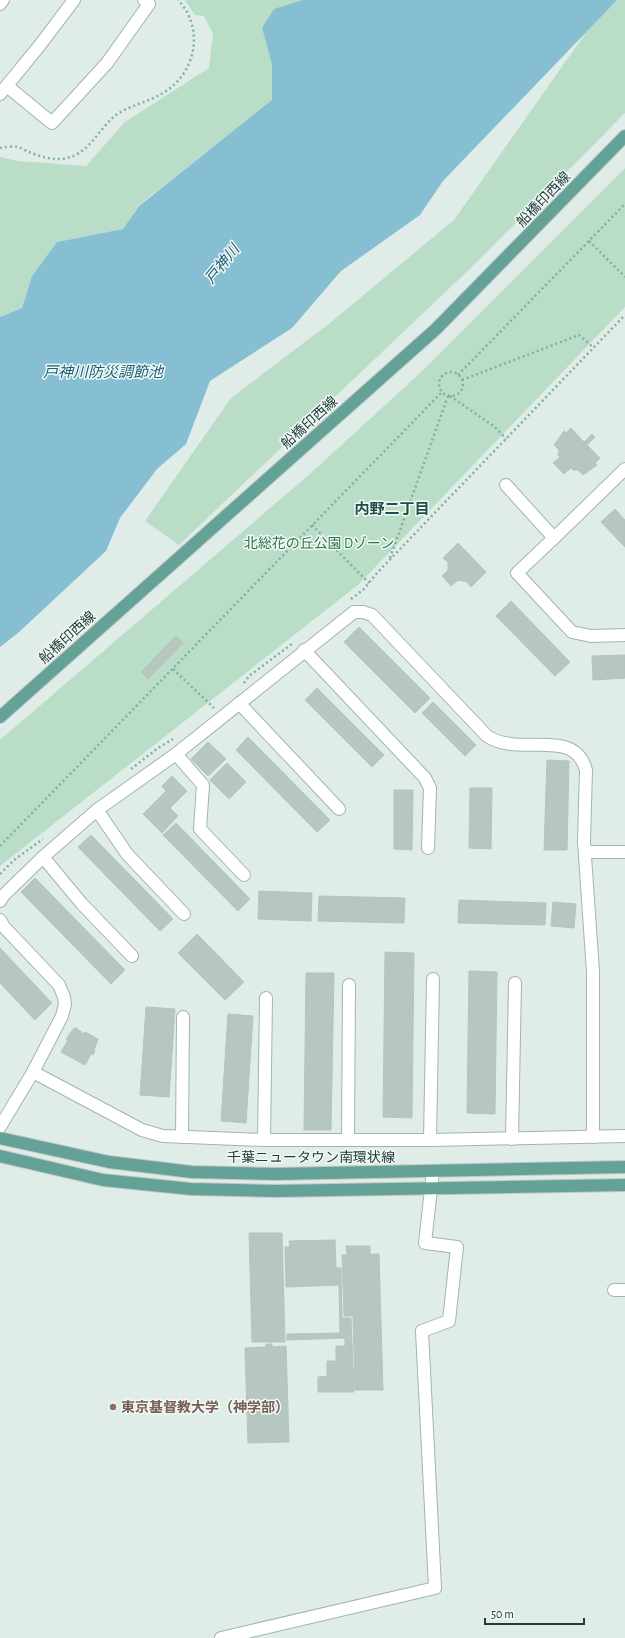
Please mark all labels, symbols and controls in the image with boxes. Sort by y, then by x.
street label: 船橋印西線 [514,169,573,230]
water label: 戸神川 [202,240,244,287]
water label: 戸神川防災調節池 [43,364,165,380]
street label: 船橋印西線 [278,393,340,451]
district label: 内野二丁目 [354,501,430,517]
park label: 北総花の丘公園 Dゾーン [244,535,394,551]
street label: 船橋印西線 [36,608,98,666]
street label: 千葉ニュータウン南環状線 [227,1149,395,1165]
place label: 東京基督教大学（神学部） [121,1399,289,1415]
marker: 東京基督教大学（神学部） [108,1402,118,1412]
scale bar [485,1600,584,1626]
text: 50 m [491,1608,514,1620]

